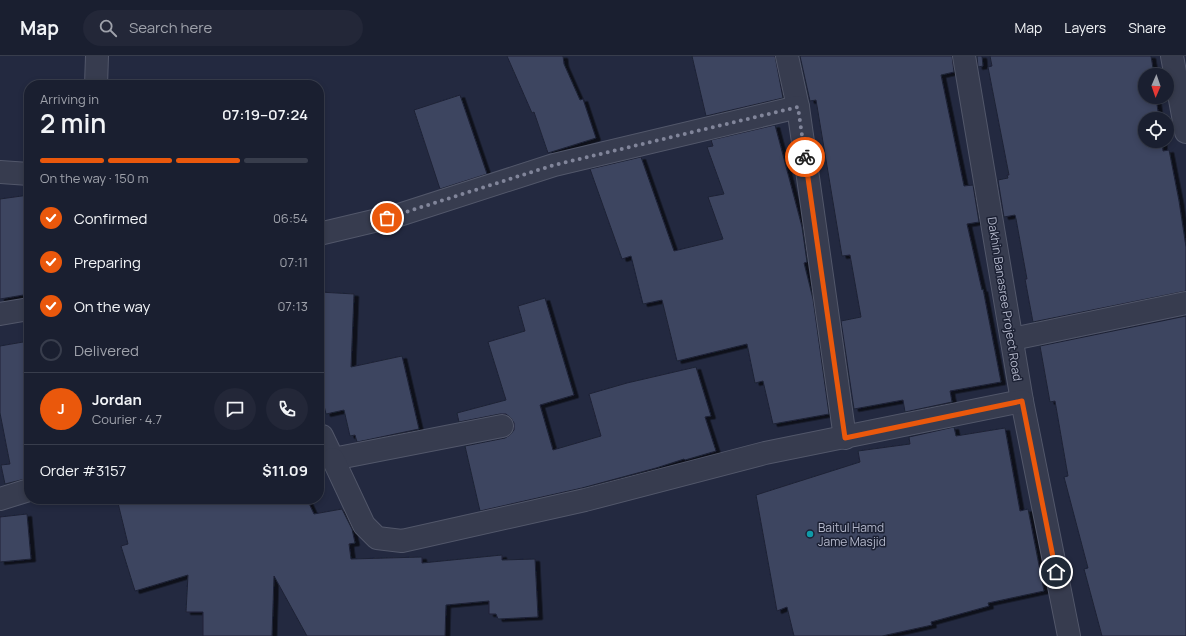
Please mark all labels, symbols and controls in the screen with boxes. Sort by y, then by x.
search box [83,10,363,46]
text: Map [20,15,59,41]
icon: search [97,17,119,39]
text: Search here [129,17,212,38]
text: Map [1014,18,1042,37]
text: Layers [1064,18,1106,37]
text: Share [1128,18,1166,37]
north arrow [1138,68,1174,104]
map controls [1138,68,1174,148]
text: Arriving in [40,90,99,108]
text: 07:19–07:24 [222,104,308,125]
text: 2 min [40,105,106,141]
button: locate [1138,112,1174,148]
courier [785,137,825,177]
icon: bike [794,146,816,168]
text: On the way · 150 m [40,169,148,187]
pin [370,201,404,235]
icon: check [40,207,62,229]
icon: bag [376,207,398,229]
text: Confirmed [74,208,147,229]
text: 06:54 [273,209,308,227]
street label: Dakhin Banasree Project Road [984,216,1026,382]
icon: check [40,251,62,273]
text: Preparing [74,252,141,273]
text: 07:11 [280,253,308,271]
icon: check [40,295,62,317]
text: On the way [74,296,150,317]
text: 07:13 [277,297,308,315]
text: Delivered [74,340,139,361]
button: chat [214,388,256,430]
button: phone [266,388,308,430]
text: Jordan [92,389,142,410]
text: J [57,398,65,419]
text: Courier · 4.7 [92,410,162,428]
text: Order #3157 [40,460,126,481]
text: $11.09 [262,460,308,481]
place label: Baitul Hamd Jame Masjid [818,519,886,550]
marker: Baitul Hamd Jame Masjid [805,529,815,539]
pin [1039,555,1073,589]
icon: home [1045,561,1067,583]

